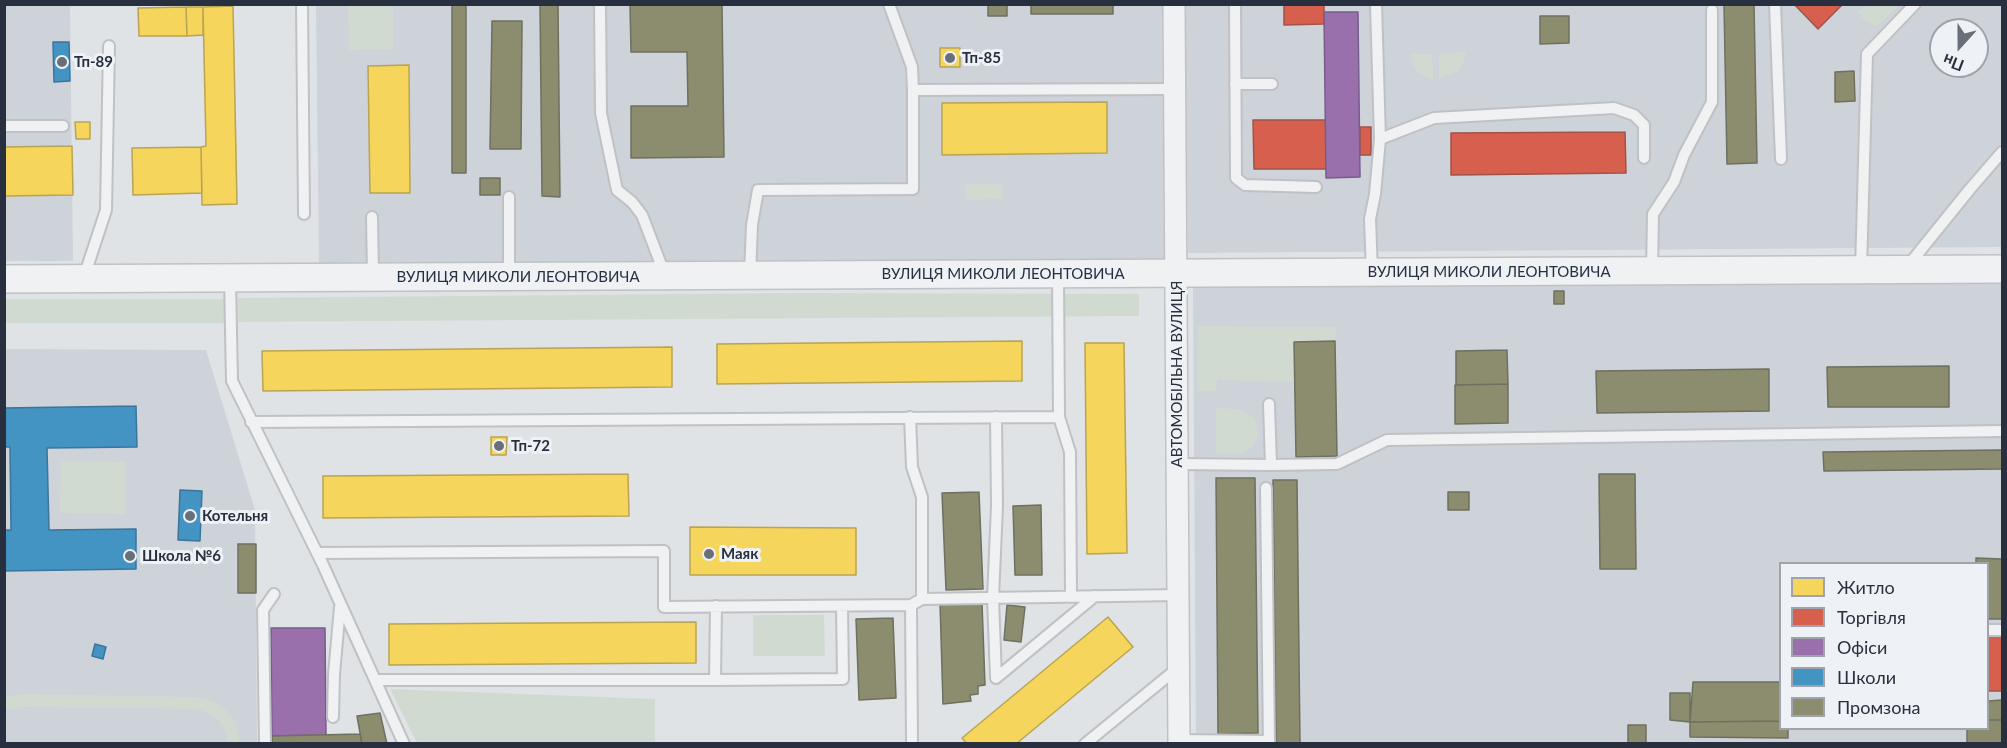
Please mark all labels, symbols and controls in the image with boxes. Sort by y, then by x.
north arrow [1929,18,1989,78]
place label: Тп-85 [962,49,1001,67]
marker: Тп-85 [943,51,957,65]
text: Пн [1940,51,1966,76]
place label: Тп-89 [74,53,113,71]
marker: Тп-89 [55,55,69,69]
street label: ВУЛИЦЯ МИКОЛИ ЛЕОНТОВИЧА [1367,263,1611,281]
street label: ВУЛИЦЯ МИКОЛИ ЛЕОНТОВИЧА [881,265,1125,283]
street label: ВУЛИЦЯ МИКОЛИ ЛЕОНТОВИЧА [396,268,640,286]
street label: АВТОМОБІЛЬНА ВУЛИЦЯ [1168,281,1186,467]
place label: Тп-72 [511,437,550,455]
marker: Тп-72 [492,439,506,453]
place label: Котельня [202,507,268,525]
marker: Котельня [183,509,197,523]
place label: Маяк [721,545,758,563]
place label: Школа №6 [142,547,221,565]
marker: Маяк [702,547,716,561]
marker: Школа №6 [123,549,137,563]
legend [1779,562,1989,730]
text: Житло [1837,576,1895,598]
text: Торгівля [1837,606,1906,628]
text: Офіси [1837,636,1887,658]
text: Школи [1837,666,1896,688]
text: Промзона [1837,696,1920,718]

